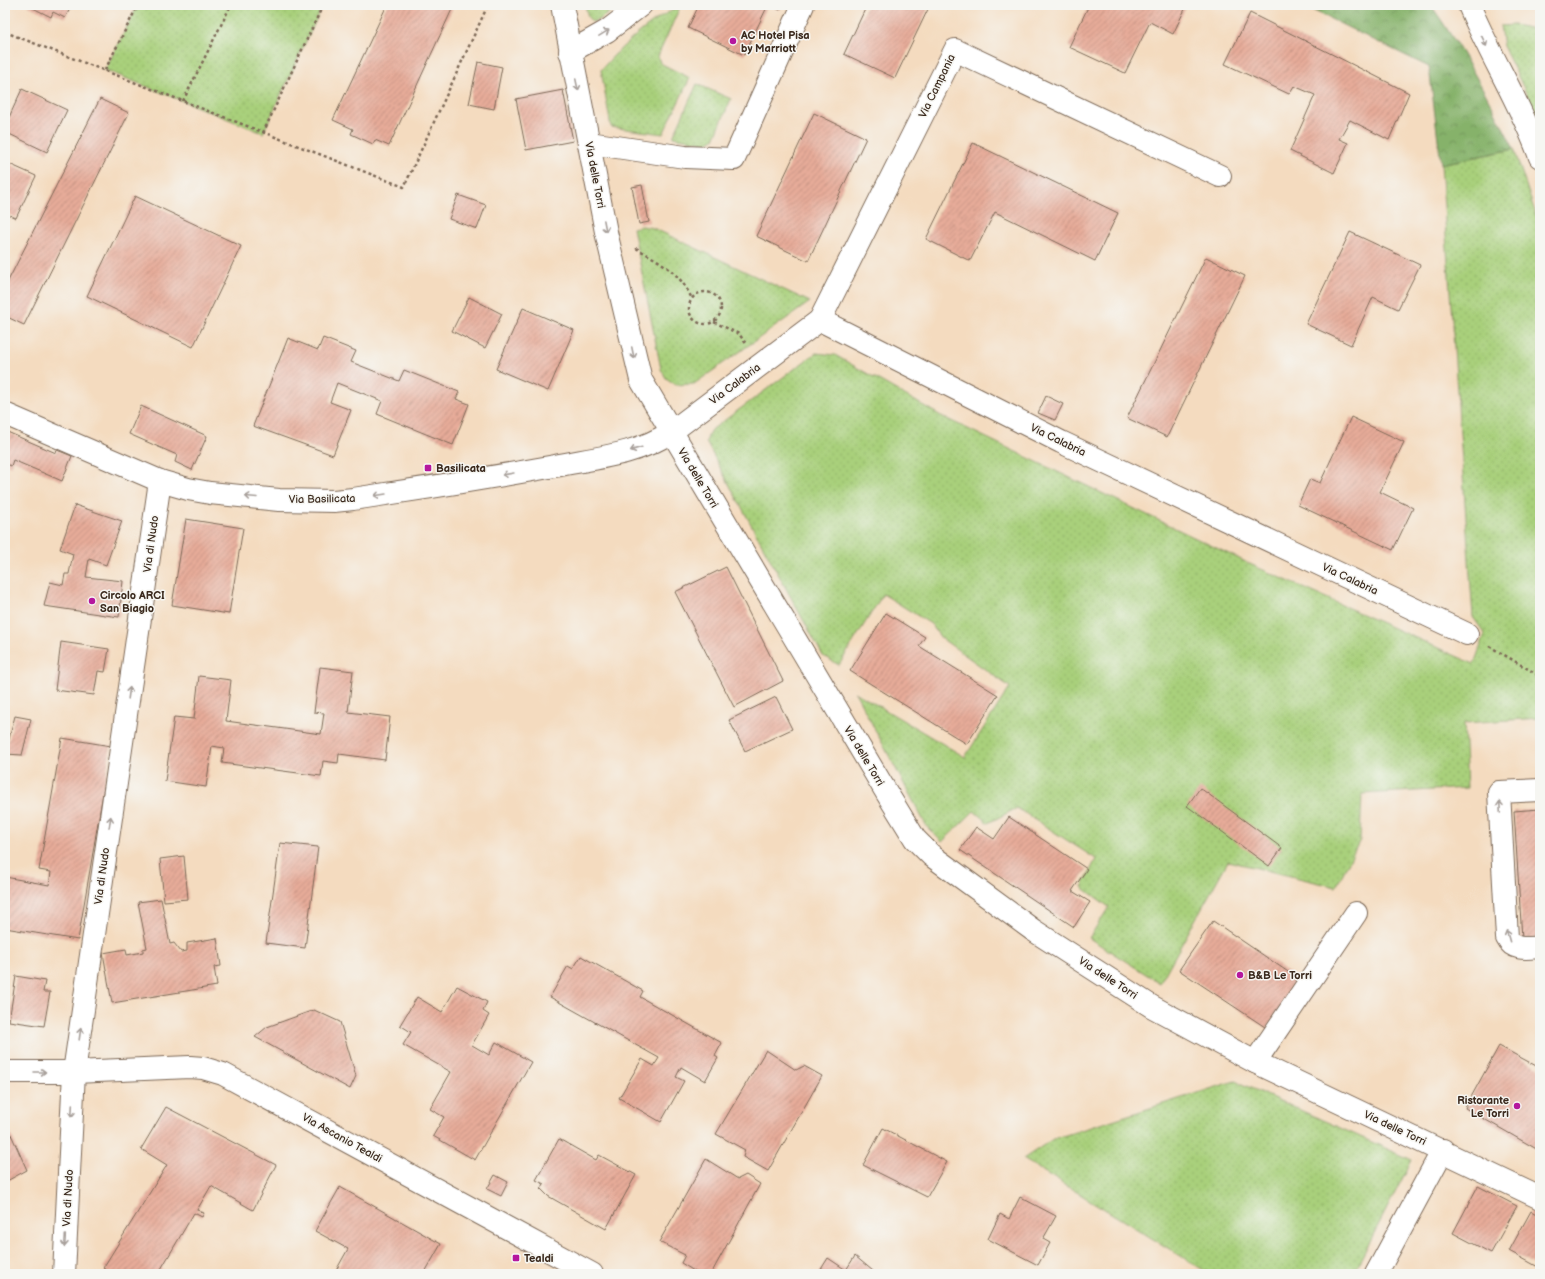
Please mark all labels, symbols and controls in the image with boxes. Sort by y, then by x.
one-way arrow [598,28,610,36]
place label: AC Hotel Pisa by Marriott [740,29,810,55]
one-way arrow [1481,34,1488,46]
marker: AC Hotel Pisa by Marriott [728,36,738,46]
street label: Via Campania [916,52,958,120]
one-way arrow [573,78,581,91]
street label: Via delle Torri [582,141,608,209]
one-way arrow [601,219,609,232]
one-way arrow [630,346,638,359]
street label: Via Calabria [707,361,763,407]
street label: Via Calabria [1028,421,1088,459]
one-way arrow [630,446,643,453]
street label: Via delle Torri [675,446,721,510]
place label: Basilicata [436,462,486,475]
marker: Basilicata [423,463,433,473]
one-way arrow [502,470,515,478]
one-way arrow [374,491,387,499]
street label: Via Basilicata [289,492,355,506]
one-way arrow [245,493,258,500]
street label: Via di Nudo [141,515,161,573]
street label: Via Calabria [1320,560,1380,598]
place label: Circolo ARCI San Biagio [100,589,165,615]
marker: Circolo ARCI San Biagio [87,596,97,606]
one-way arrow [125,687,133,700]
street label: Via delle Torri [841,724,887,788]
one-way arrow [1496,801,1504,814]
one-way arrow [106,816,114,829]
street label: Via di Nudo [92,847,112,905]
one-way arrow [1504,929,1511,942]
street label: Via delle Torri [1076,954,1140,1002]
place label: B&B Le Torri [1248,969,1312,982]
marker: B&B Le Torri [1235,970,1245,980]
one-way arrow [76,1028,84,1041]
one-way arrow [33,1068,46,1076]
place label: Ristorante Le Torri [1457,1094,1509,1120]
marker: Ristorante Le Torri [1512,1101,1522,1111]
one-way arrow [68,1104,76,1117]
street label: Via delle Torri [1362,1108,1428,1148]
street label: Via Ascanio Tealdi [300,1111,384,1165]
street label: Via di Nudo [60,1169,76,1227]
one-way arrow [62,1234,69,1247]
place label: Tealdi [524,1252,554,1265]
marker: Tealdi [511,1253,521,1263]

